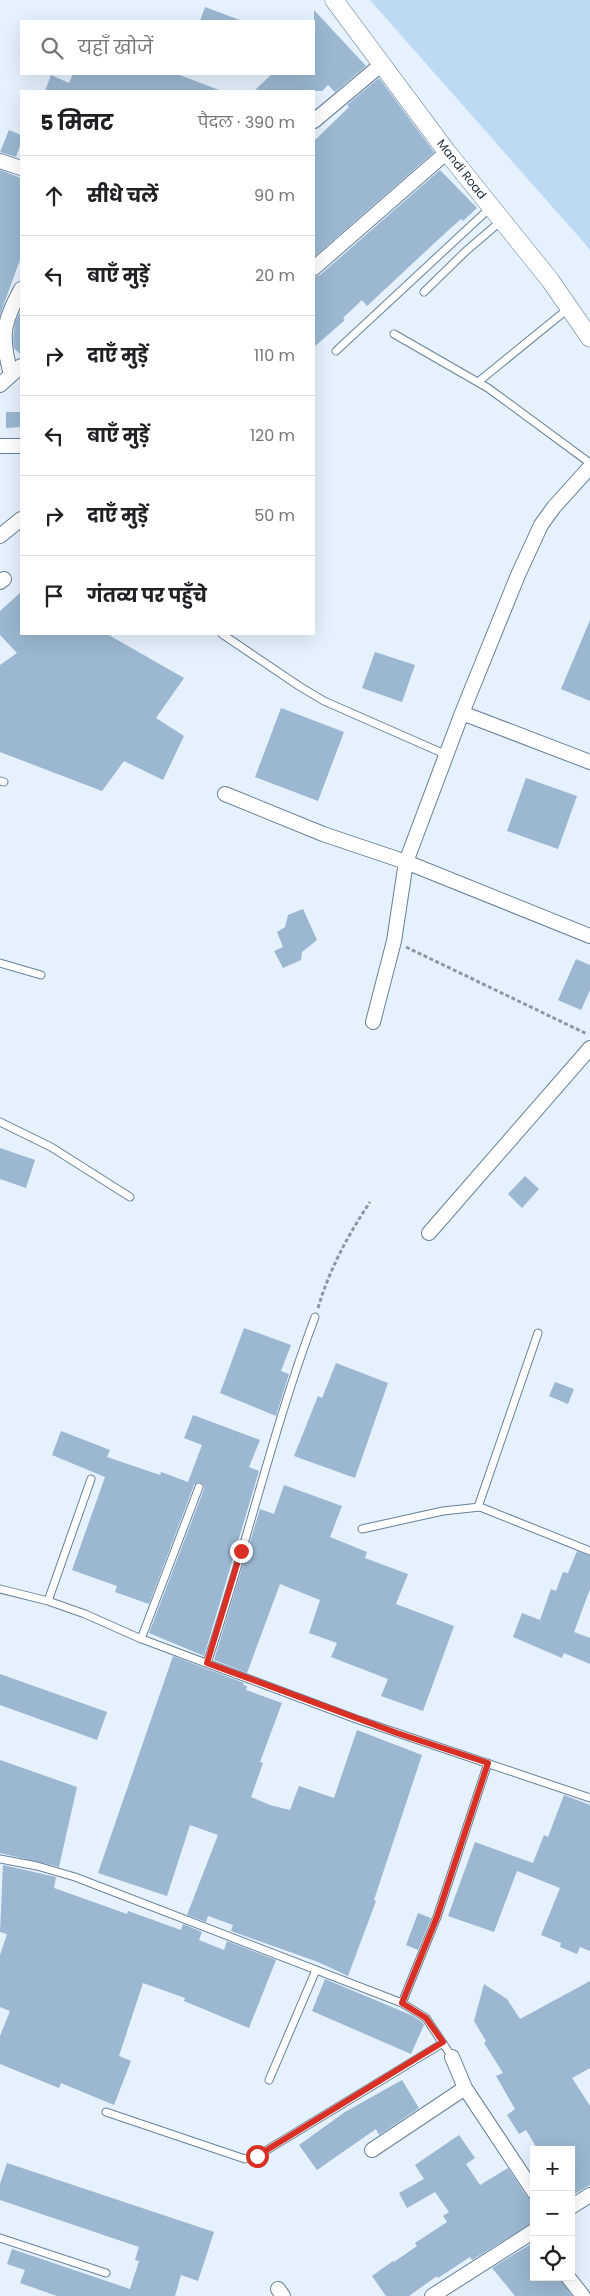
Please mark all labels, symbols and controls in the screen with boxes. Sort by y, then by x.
search box [20,20,315,75]
icon: search [38,34,66,62]
text: यहाँ खोजें [78,34,153,61]
text: 5 मिनट [40,108,113,137]
text: पैदल · 390 m [198,111,295,134]
street label: Mandi Road [433,136,491,202]
icon: ahead [40,182,68,210]
text: सीधे चलें [87,182,158,209]
text: 90 m [254,184,295,207]
icon: left [40,262,68,290]
text: बाएँ मुड़ें [87,262,149,289]
text: 20 m [255,264,295,287]
icon: right [40,342,68,370]
text: दाएँ मुड़ें [87,342,148,369]
text: 110 m [254,344,295,367]
icon: left [40,422,68,450]
text: बाएँ मुड़ें [87,422,149,449]
text: 120 m [250,424,295,447]
icon: right [40,502,68,530]
text: दाएँ मुड़ें [87,502,148,529]
text: 50 m [254,504,295,527]
icon: arrive [40,582,68,610]
text: गंतव्य पर पहुँचे [87,582,207,609]
route end [230,1540,253,1563]
route start [246,2145,269,2168]
map controls [530,2146,575,2281]
button: + [530,2146,575,2191]
button: − [530,2191,575,2236]
button: locate [530,2236,575,2281]

